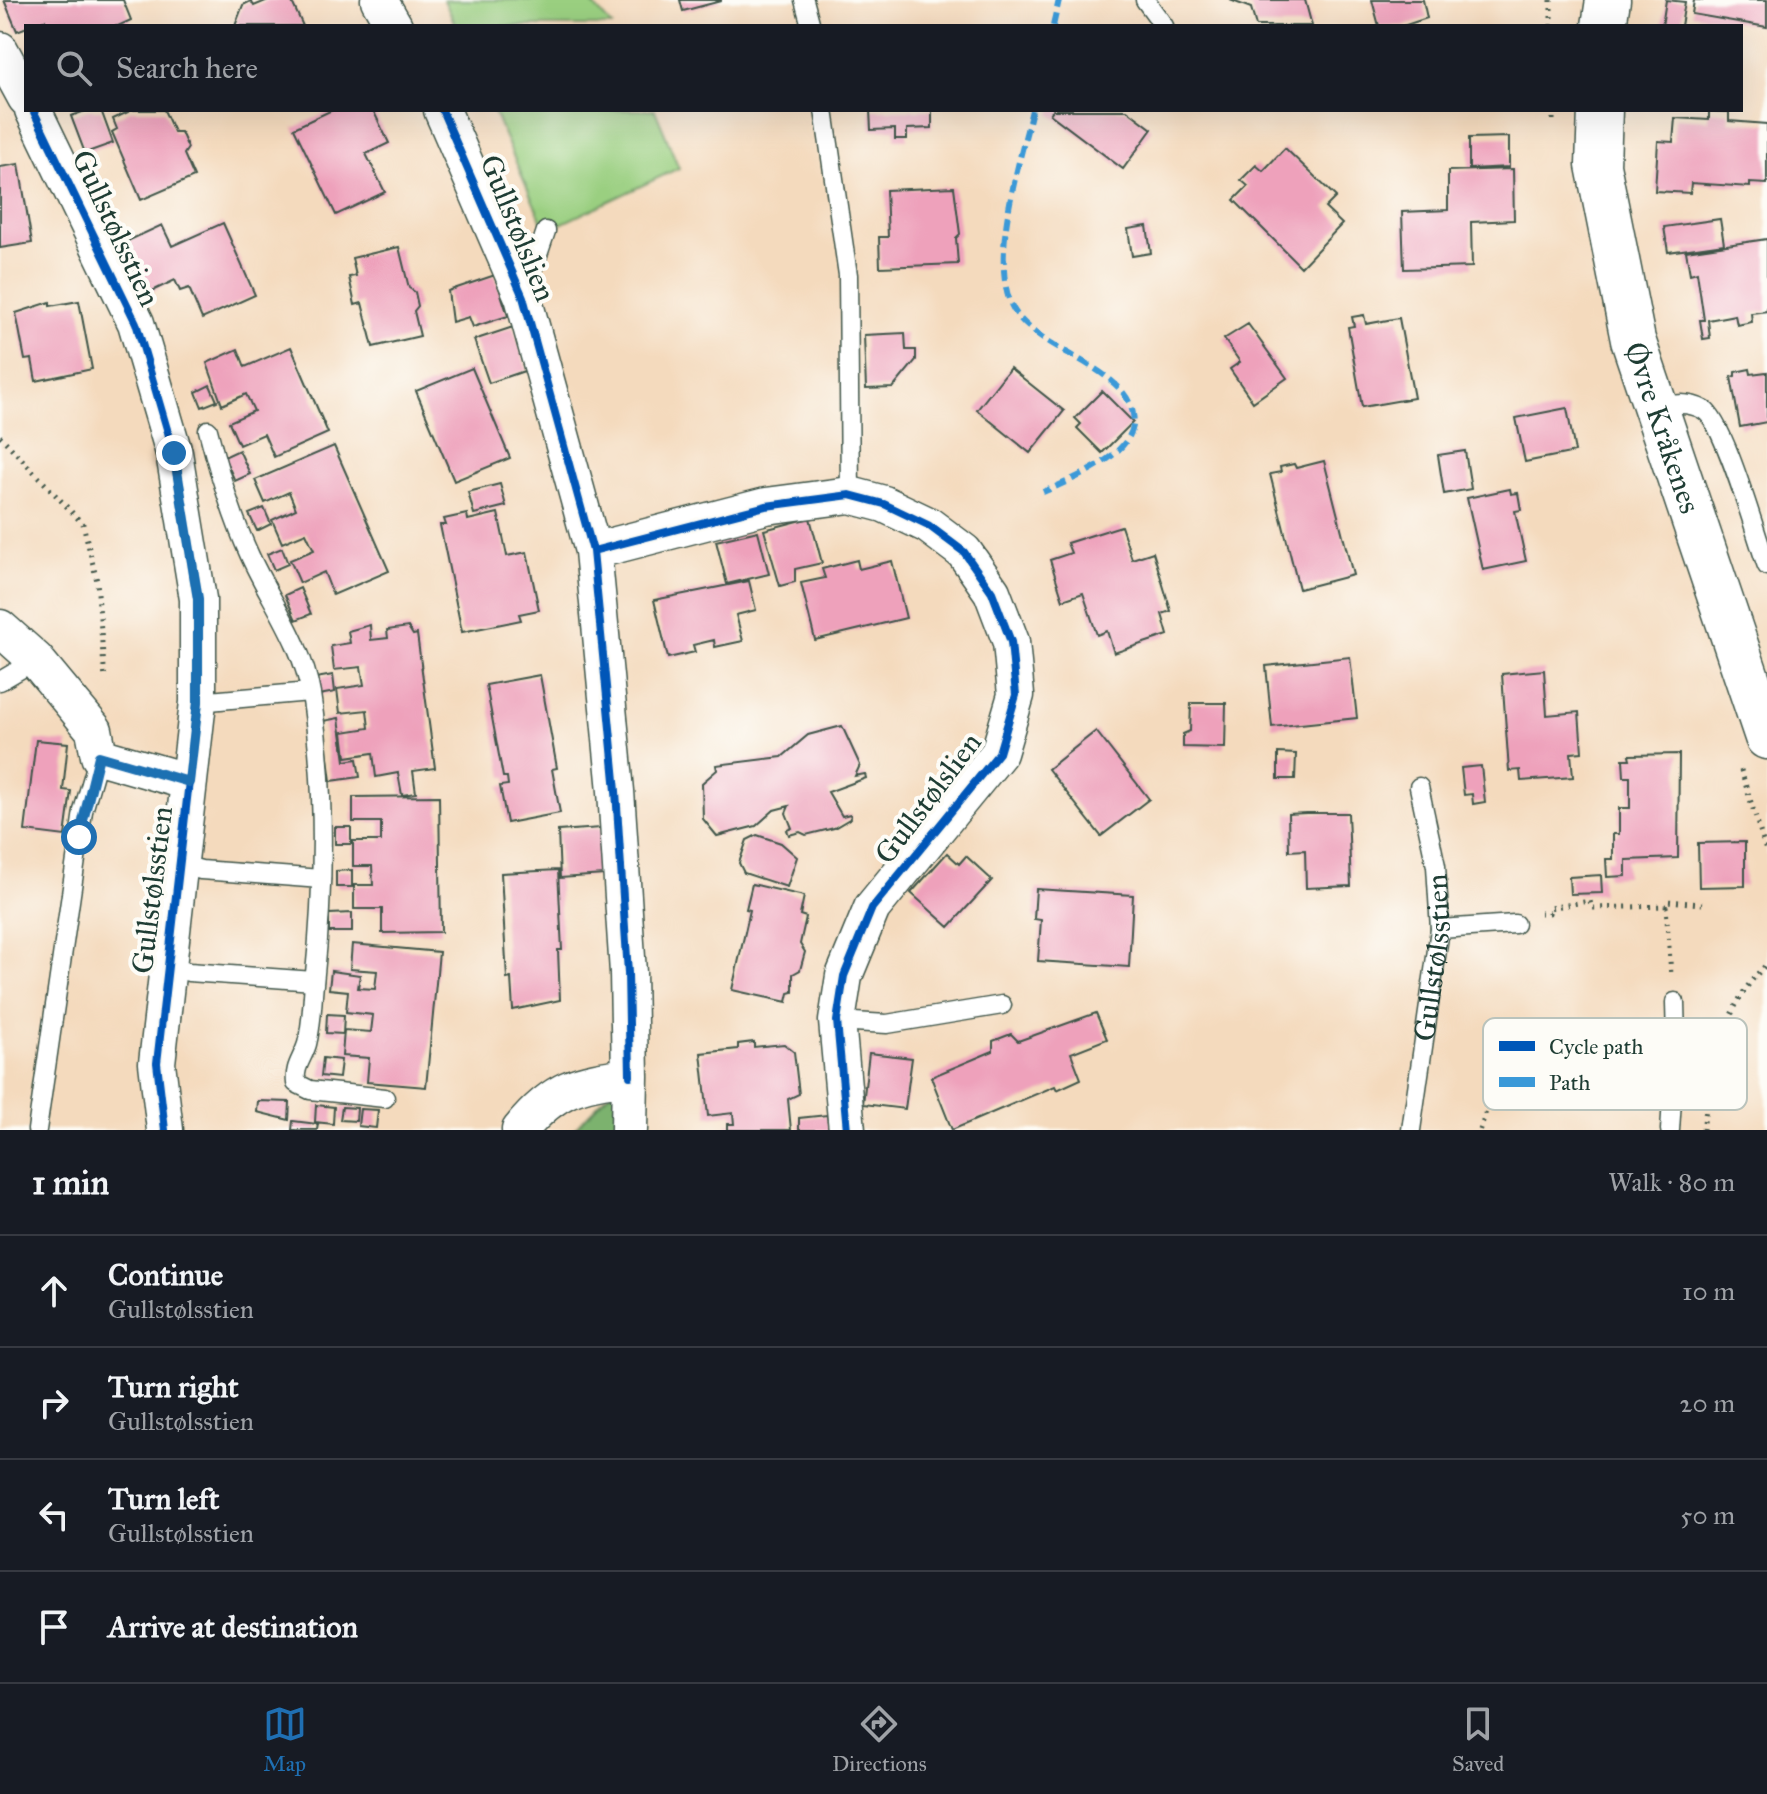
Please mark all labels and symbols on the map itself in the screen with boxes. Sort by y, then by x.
street label: Gullstølsstien [64,144,168,312]
street label: Gullstølslien [472,149,564,307]
street label: Øvre Kråkenes [1617,337,1708,518]
route end [156,435,192,471]
street label: Gullstølslien [867,725,989,871]
street label: Gullstølsstien [124,804,180,976]
route start [61,819,97,855]
street label: Gullstølsstien [1406,873,1458,1044]
legend [1483,1018,1747,1110]
text: Cycle path [1549,1033,1644,1060]
text: Path [1549,1069,1591,1096]

